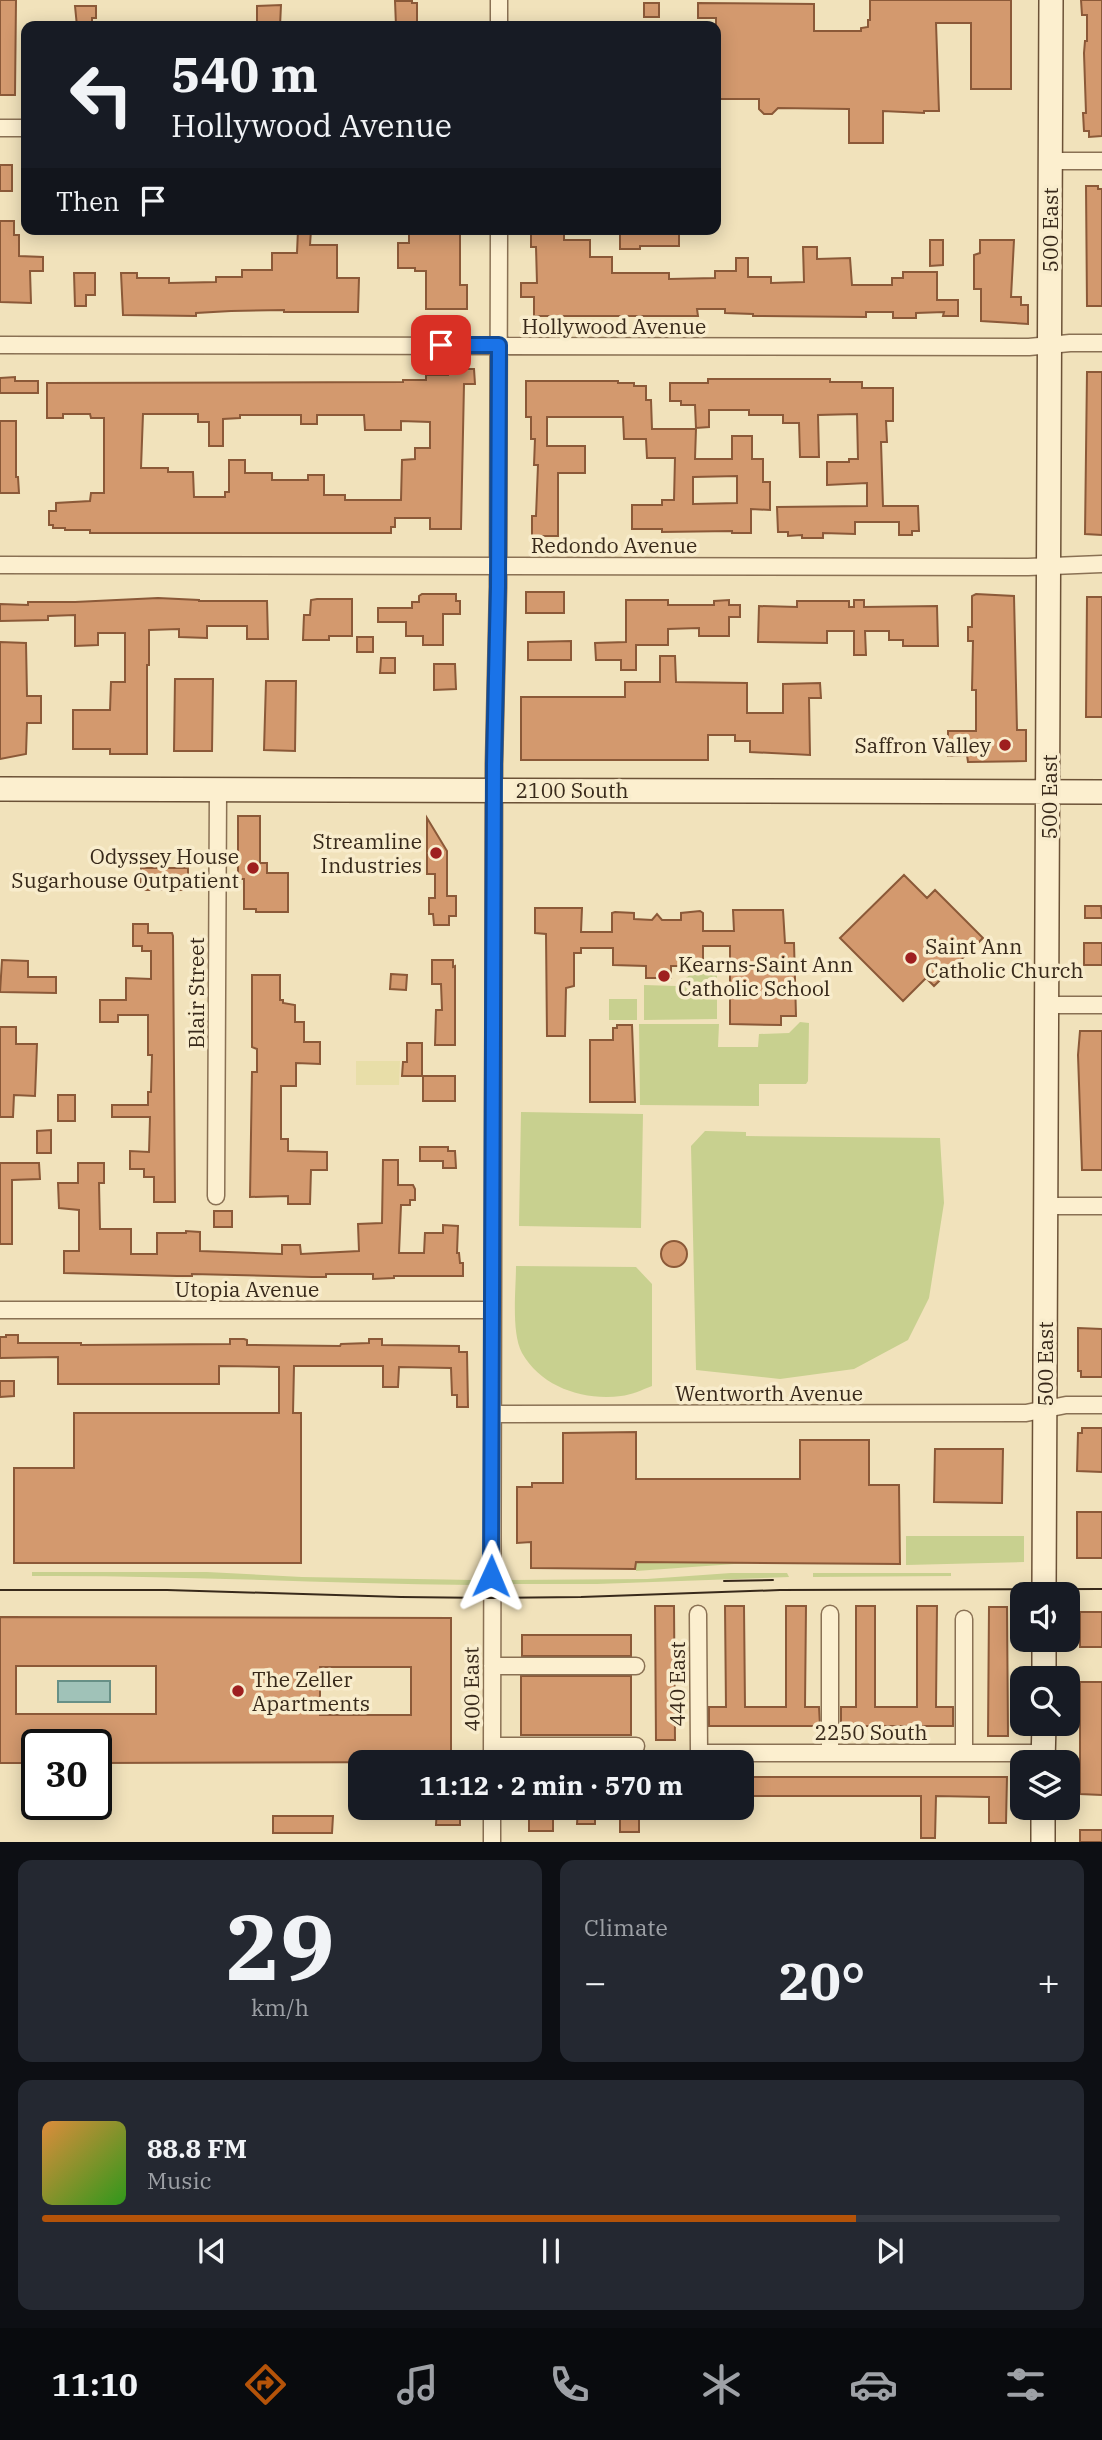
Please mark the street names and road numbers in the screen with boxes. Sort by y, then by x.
street label: 500 East [1036,187,1064,273]
street label: Hollywood Avenue [522,312,706,340]
street label: Redondo Avenue [531,531,697,559]
street label: 500 East [1035,754,1063,840]
street label: 2100 South [516,776,628,804]
street label: Blair Street [182,937,210,1049]
street label: Utopia Avenue [175,1275,319,1303]
street label: 500 East [1031,1321,1059,1407]
street label: Wentworth Avenue [675,1379,863,1407]
street label: 440 East [663,1641,691,1727]
street label: 400 East [456,1646,486,1732]
street label: 2250 South [815,1718,927,1746]

